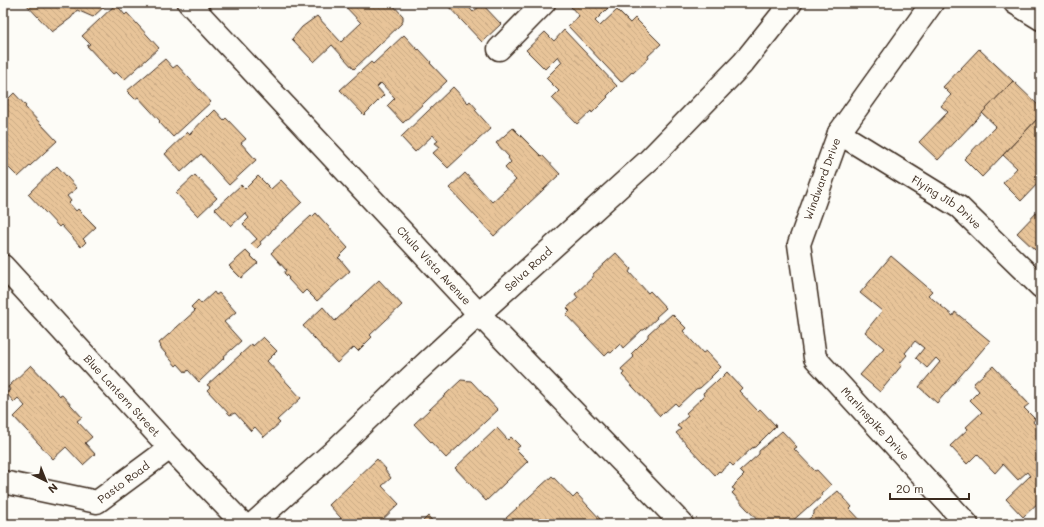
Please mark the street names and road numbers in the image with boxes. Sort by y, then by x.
street label: Windward Drive [800,135,843,222]
street label: Flying Jib Drive [909,172,985,232]
street label: Chula Vista Avenue [394,223,475,308]
street label: Selva Road [501,243,555,295]
street label: Blue Lantern Street [81,351,164,440]
street label: Marlinspike Drive [838,384,913,463]
street label: Pasto Road [94,458,152,506]

